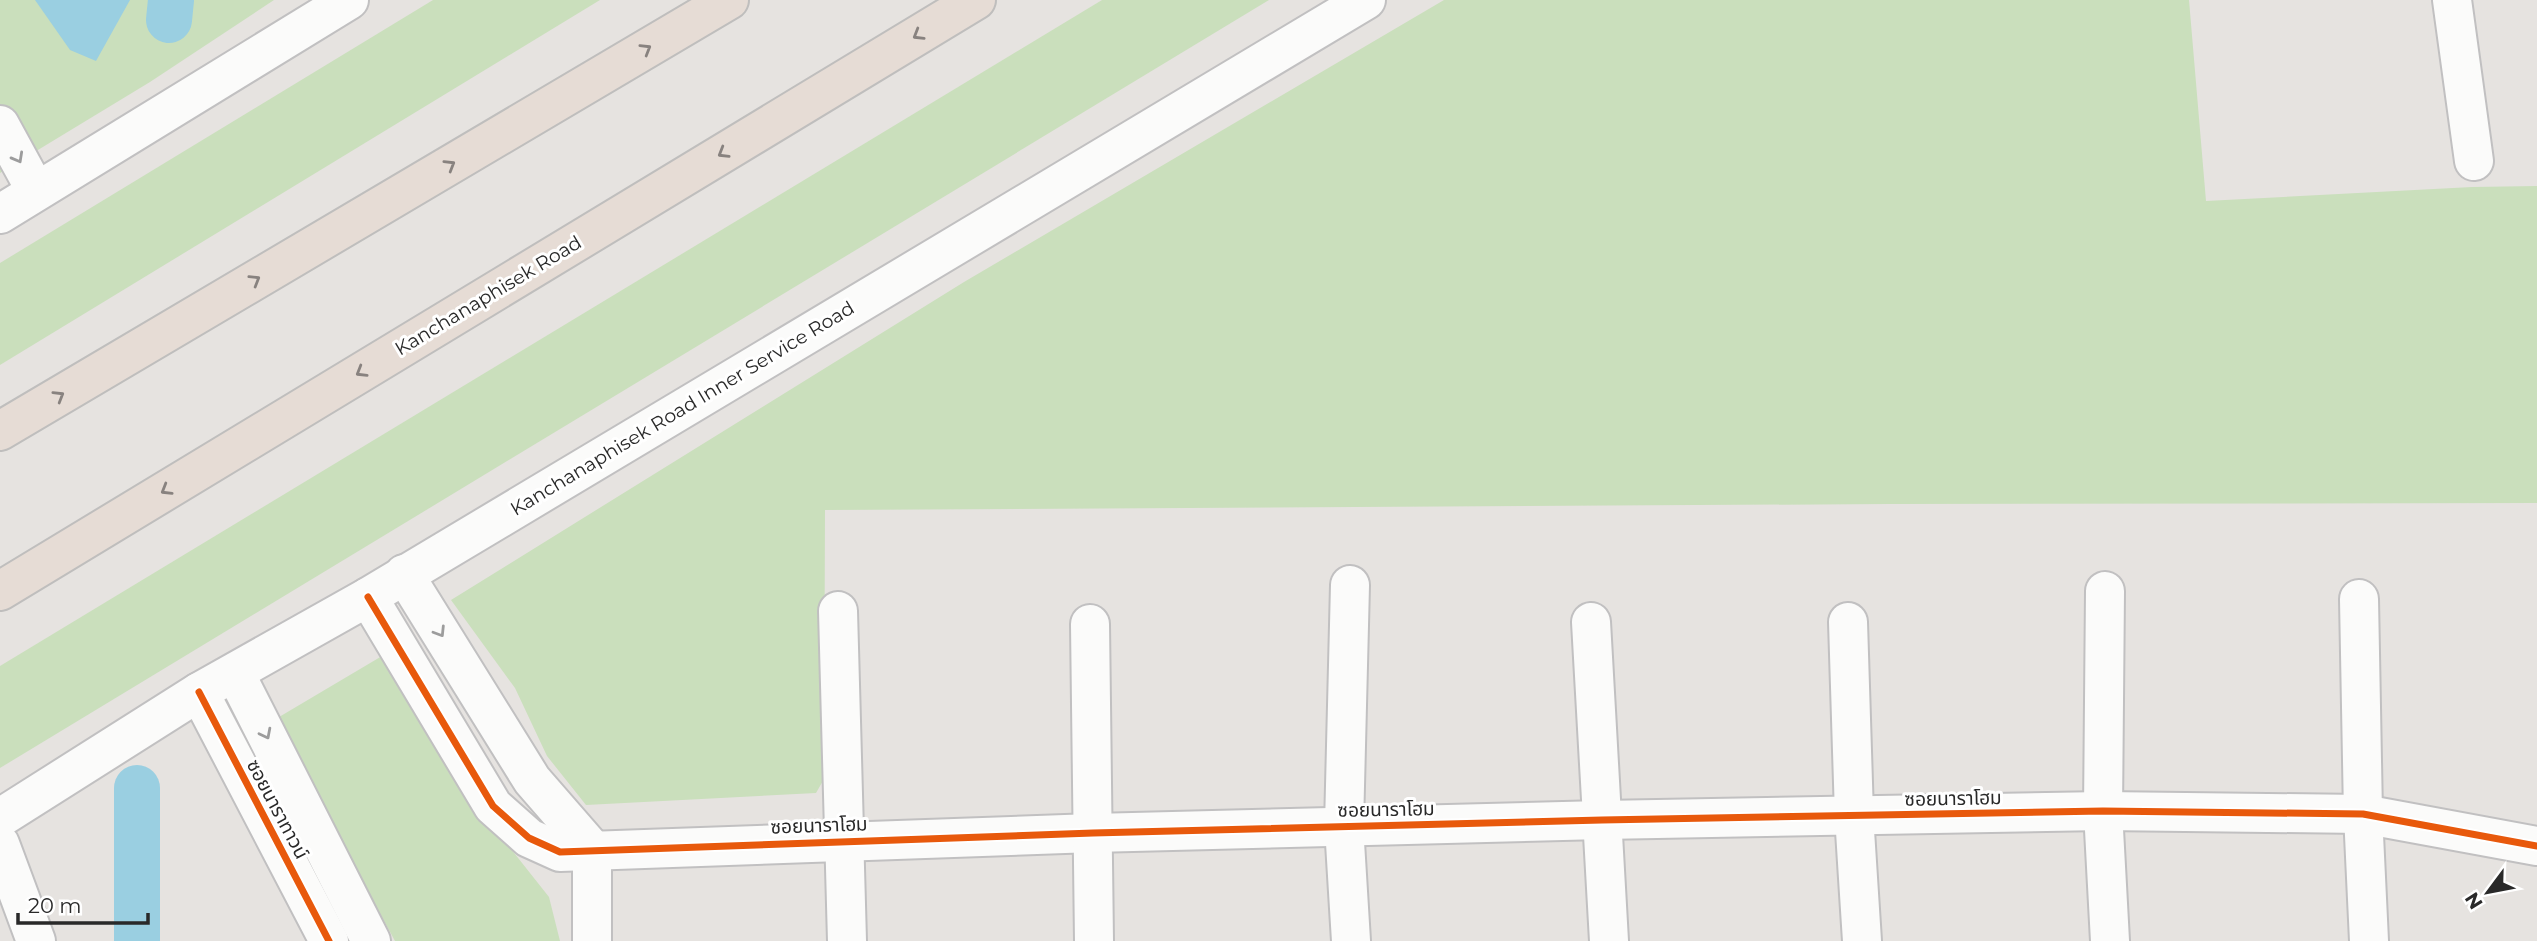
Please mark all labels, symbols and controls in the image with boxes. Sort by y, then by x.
one-way arrow [912,27,925,40]
one-way arrow [639,44,652,57]
one-way arrow [718,145,731,158]
one-way arrow [10,151,23,163]
one-way arrow [443,160,456,173]
street label: Kanchanaphisek Road [391,231,586,360]
one-way arrow [247,276,260,289]
street label: Kanchanaphisek Road Inner Service Road [506,296,858,521]
one-way arrow [355,364,368,377]
one-way arrow [51,391,64,404]
one-way arrow [161,482,174,495]
one-way arrow [432,625,445,638]
one-way arrow [257,727,271,739]
street label: ซอยนาราทาวน์ [242,756,313,863]
street label: ซอยนาราโฮม [1904,786,2002,811]
street label: ซอยนาราโฮม [1337,797,1435,822]
street label: ซอยนาราโฮม [770,812,868,839]
north arrow [2453,857,2523,927]
scale bar [18,881,147,925]
text: N [2460,888,2488,913]
text: 20 m [28,893,82,918]

